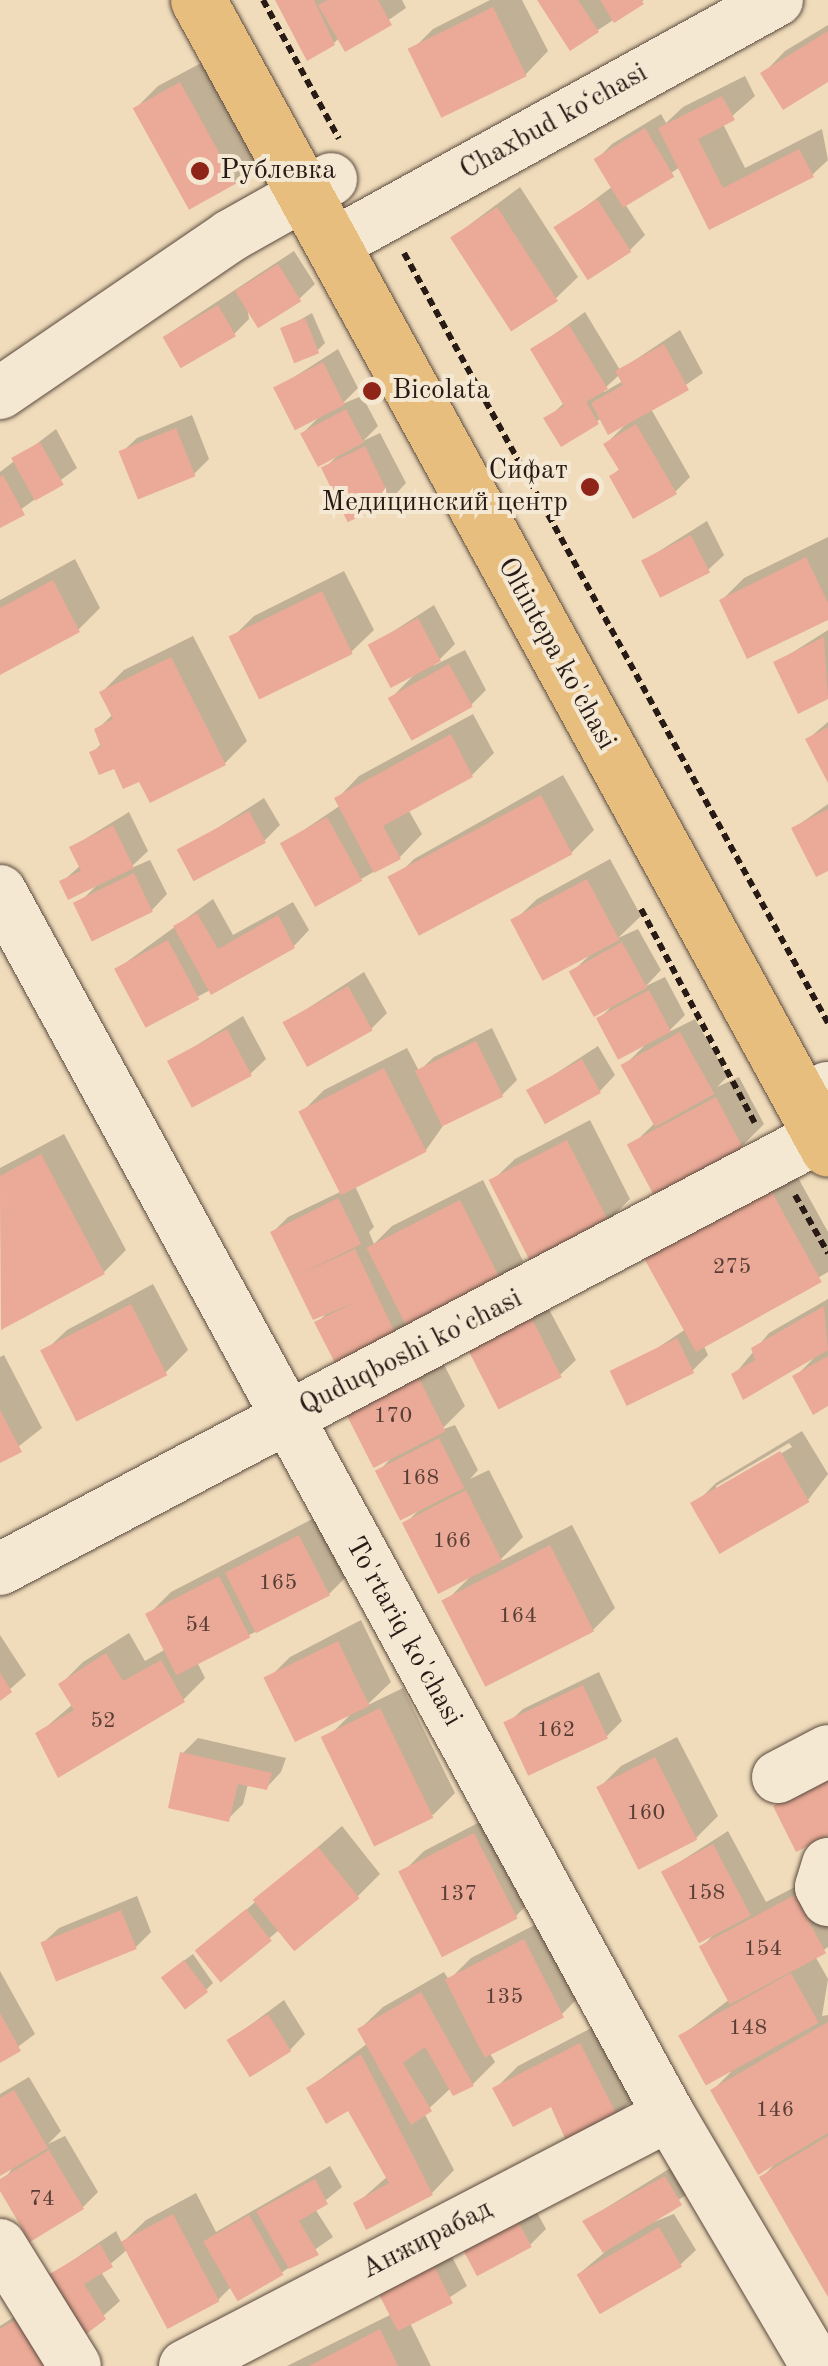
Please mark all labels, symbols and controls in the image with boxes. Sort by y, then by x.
street label: Chaxbud koʻchasi [454,57,654,187]
place label: Рублевка [220,154,336,188]
marker: Рублевка [189,160,211,182]
place label: Bicolata [392,374,490,408]
marker: Bicolata [361,380,383,402]
place label: Сифат Медицинский центр [322,454,568,520]
marker: Сифат Медицинский центр [577,474,603,500]
street label: Oltintepa ko'chasi [489,552,623,756]
house number: 275 [713,1255,751,1281]
street label: Quduqboshi ko'chasi [294,1282,528,1424]
house number: 170 [374,1404,412,1430]
house number: 168 [401,1466,439,1492]
house number: 166 [433,1529,471,1555]
street label: To'rtariq ko'chasi [337,1532,469,1732]
house number: 165 [259,1571,297,1597]
house number: 164 [499,1604,537,1630]
house number: 54 [185,1613,211,1639]
house number: 52 [90,1709,116,1735]
house number: 162 [537,1718,575,1744]
house number: 160 [627,1801,665,1827]
house number: 158 [687,1881,725,1907]
house number: 137 [439,1882,477,1908]
house number: 154 [744,1937,782,1963]
house number: 135 [485,1985,523,2011]
house number: 148 [729,2016,767,2042]
house number: 146 [756,2098,794,2124]
house number: 74 [29,2187,55,2213]
street label: Анжирабад [356,2193,498,2287]

